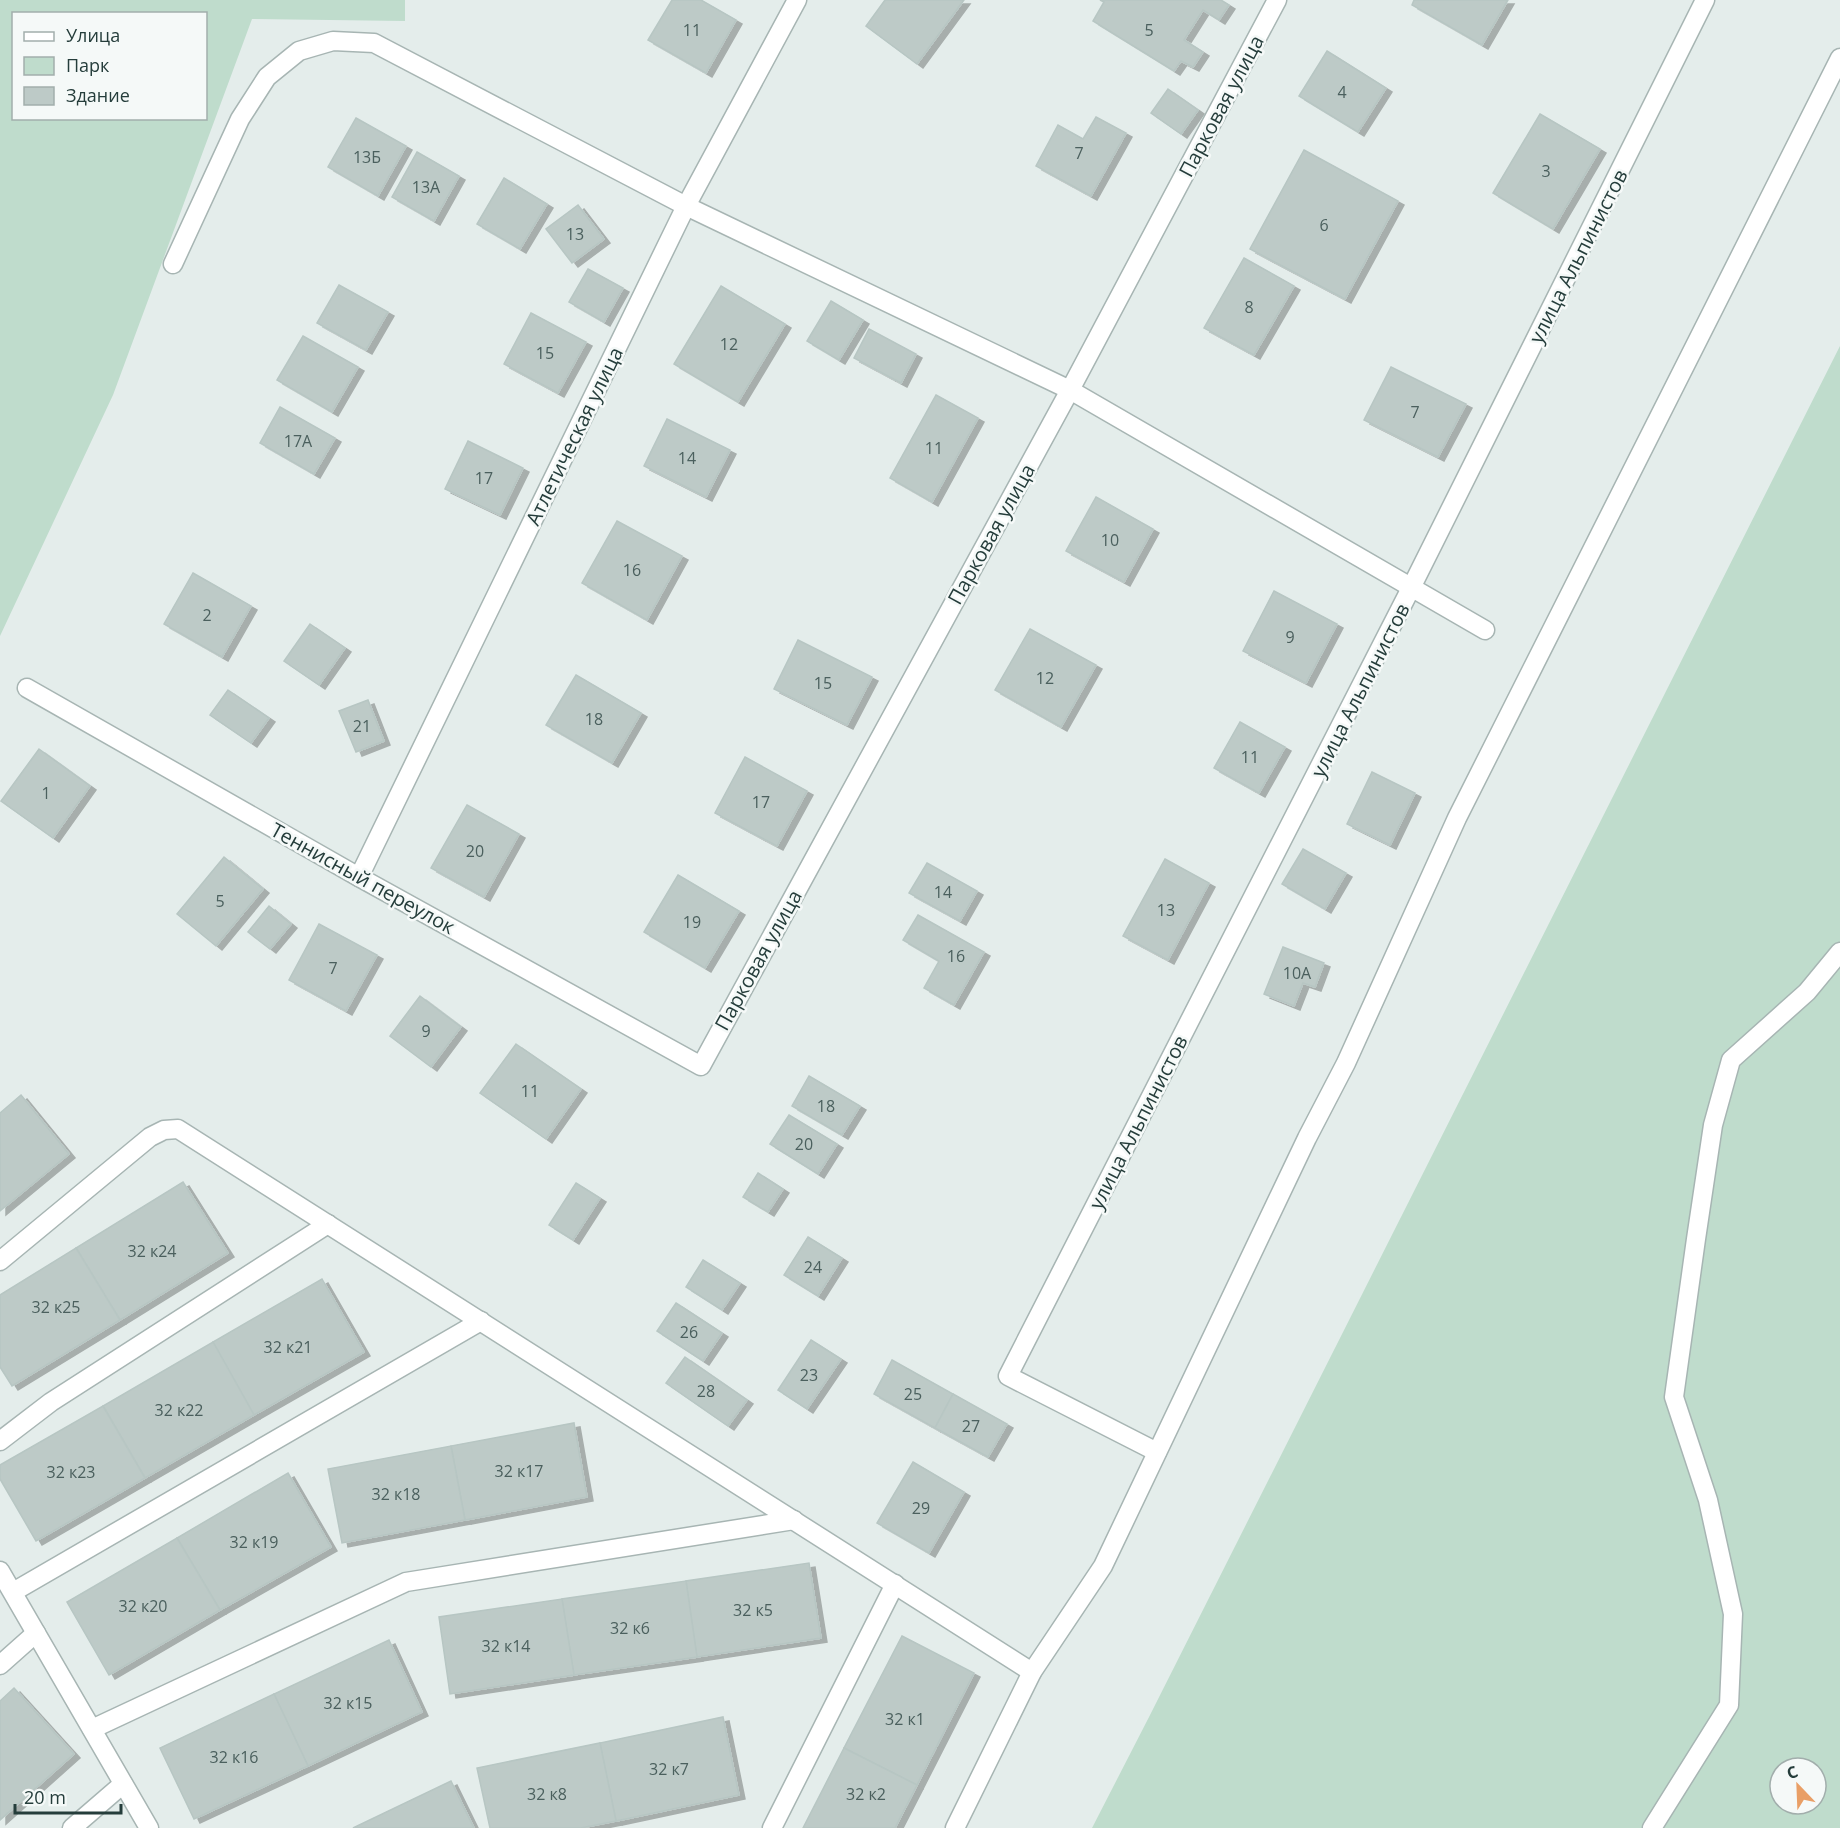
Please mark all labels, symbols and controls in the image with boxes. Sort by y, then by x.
legend [12,12,207,120]
house number: 11 [683,19,701,41]
house number: 5 [1144,19,1154,41]
text: Улица [66,23,120,47]
street label: Парковая улица [1172,30,1270,182]
text: Парк [66,53,110,77]
house number: 4 [1337,81,1347,103]
text: Здание [66,83,130,107]
house number: 7 [1074,142,1084,164]
house number: 13Б [353,146,381,168]
house number: 3 [1541,160,1551,182]
street label: улица Альпинистов [1522,164,1634,348]
house number: 13А [412,176,441,198]
house number: 6 [1319,214,1329,236]
house number: 13 [566,223,584,245]
house number: 8 [1244,296,1254,318]
house number: 12 [720,333,738,355]
street label: Атлетическая улица [519,342,629,530]
house number: 15 [536,342,554,364]
house number: 7 [1410,401,1420,423]
house number: 17А [284,430,313,452]
house number: 11 [925,437,943,459]
house number: 14 [678,447,696,469]
street label: Парковая улица [941,459,1041,609]
house number: 17 [475,467,493,489]
house number: 10 [1101,529,1119,551]
house number: 16 [623,559,641,581]
street label: улица Альпинистов [1304,598,1416,782]
house number: 2 [202,604,212,626]
house number: 9 [1285,626,1295,648]
house number: 12 [1036,667,1054,689]
house number: 15 [814,672,832,694]
house number: 18 [585,708,603,730]
house number: 21 [353,715,371,737]
house number: 11 [1241,746,1259,768]
house number: 1 [41,782,51,804]
house number: 17 [752,791,770,813]
street label: Теннисный переулок [266,816,461,940]
house number: 20 [466,840,484,862]
house number: 14 [934,881,952,903]
street label: Парковая улица [708,885,808,1035]
house number: 5 [215,890,225,912]
house number: 13 [1157,899,1175,921]
house number: 19 [683,911,701,933]
house number: 16 [947,945,965,967]
house number: 7 [328,957,338,979]
house number: 10А [1283,962,1312,984]
house number: 9 [421,1020,431,1042]
street label: улица Альпинистов [1082,1030,1194,1214]
house number: 11 [521,1080,539,1102]
house number: 18 [817,1095,835,1117]
house number: 20 [795,1133,813,1155]
house number: 32 к24 [127,1240,177,1262]
house number: 24 [804,1256,822,1278]
house number: 32 к25 [31,1296,81,1318]
house number: 26 [680,1321,698,1343]
house number: 32 к21 [263,1336,313,1358]
house number: 23 [800,1364,818,1386]
house number: 28 [697,1380,715,1402]
house number: 25 [904,1383,922,1405]
house number: 32 к22 [154,1399,204,1421]
house number: 27 [962,1415,980,1437]
house number: 32 к17 [494,1460,544,1482]
house number: 32 к23 [46,1461,96,1483]
house number: 32 к18 [371,1483,421,1505]
house number: 29 [912,1497,930,1519]
house number: 32 к19 [229,1531,279,1553]
house number: 32 к20 [118,1595,168,1617]
house number: 32 к5 [733,1599,773,1621]
house number: 32 к6 [610,1617,650,1639]
house number: 32 к14 [481,1635,531,1657]
house number: 32 к15 [323,1692,373,1714]
house number: 32 к1 [885,1708,925,1730]
house number: 32 к16 [209,1746,259,1768]
north arrow [1768,1756,1828,1816]
house number: 32 к7 [649,1758,689,1780]
text: С [1783,1760,1801,1784]
scale bar [15,1777,122,1815]
house number: 32 к8 [527,1783,567,1805]
house number: 32 к2 [846,1783,886,1805]
text: 20 m [24,1785,66,1809]

